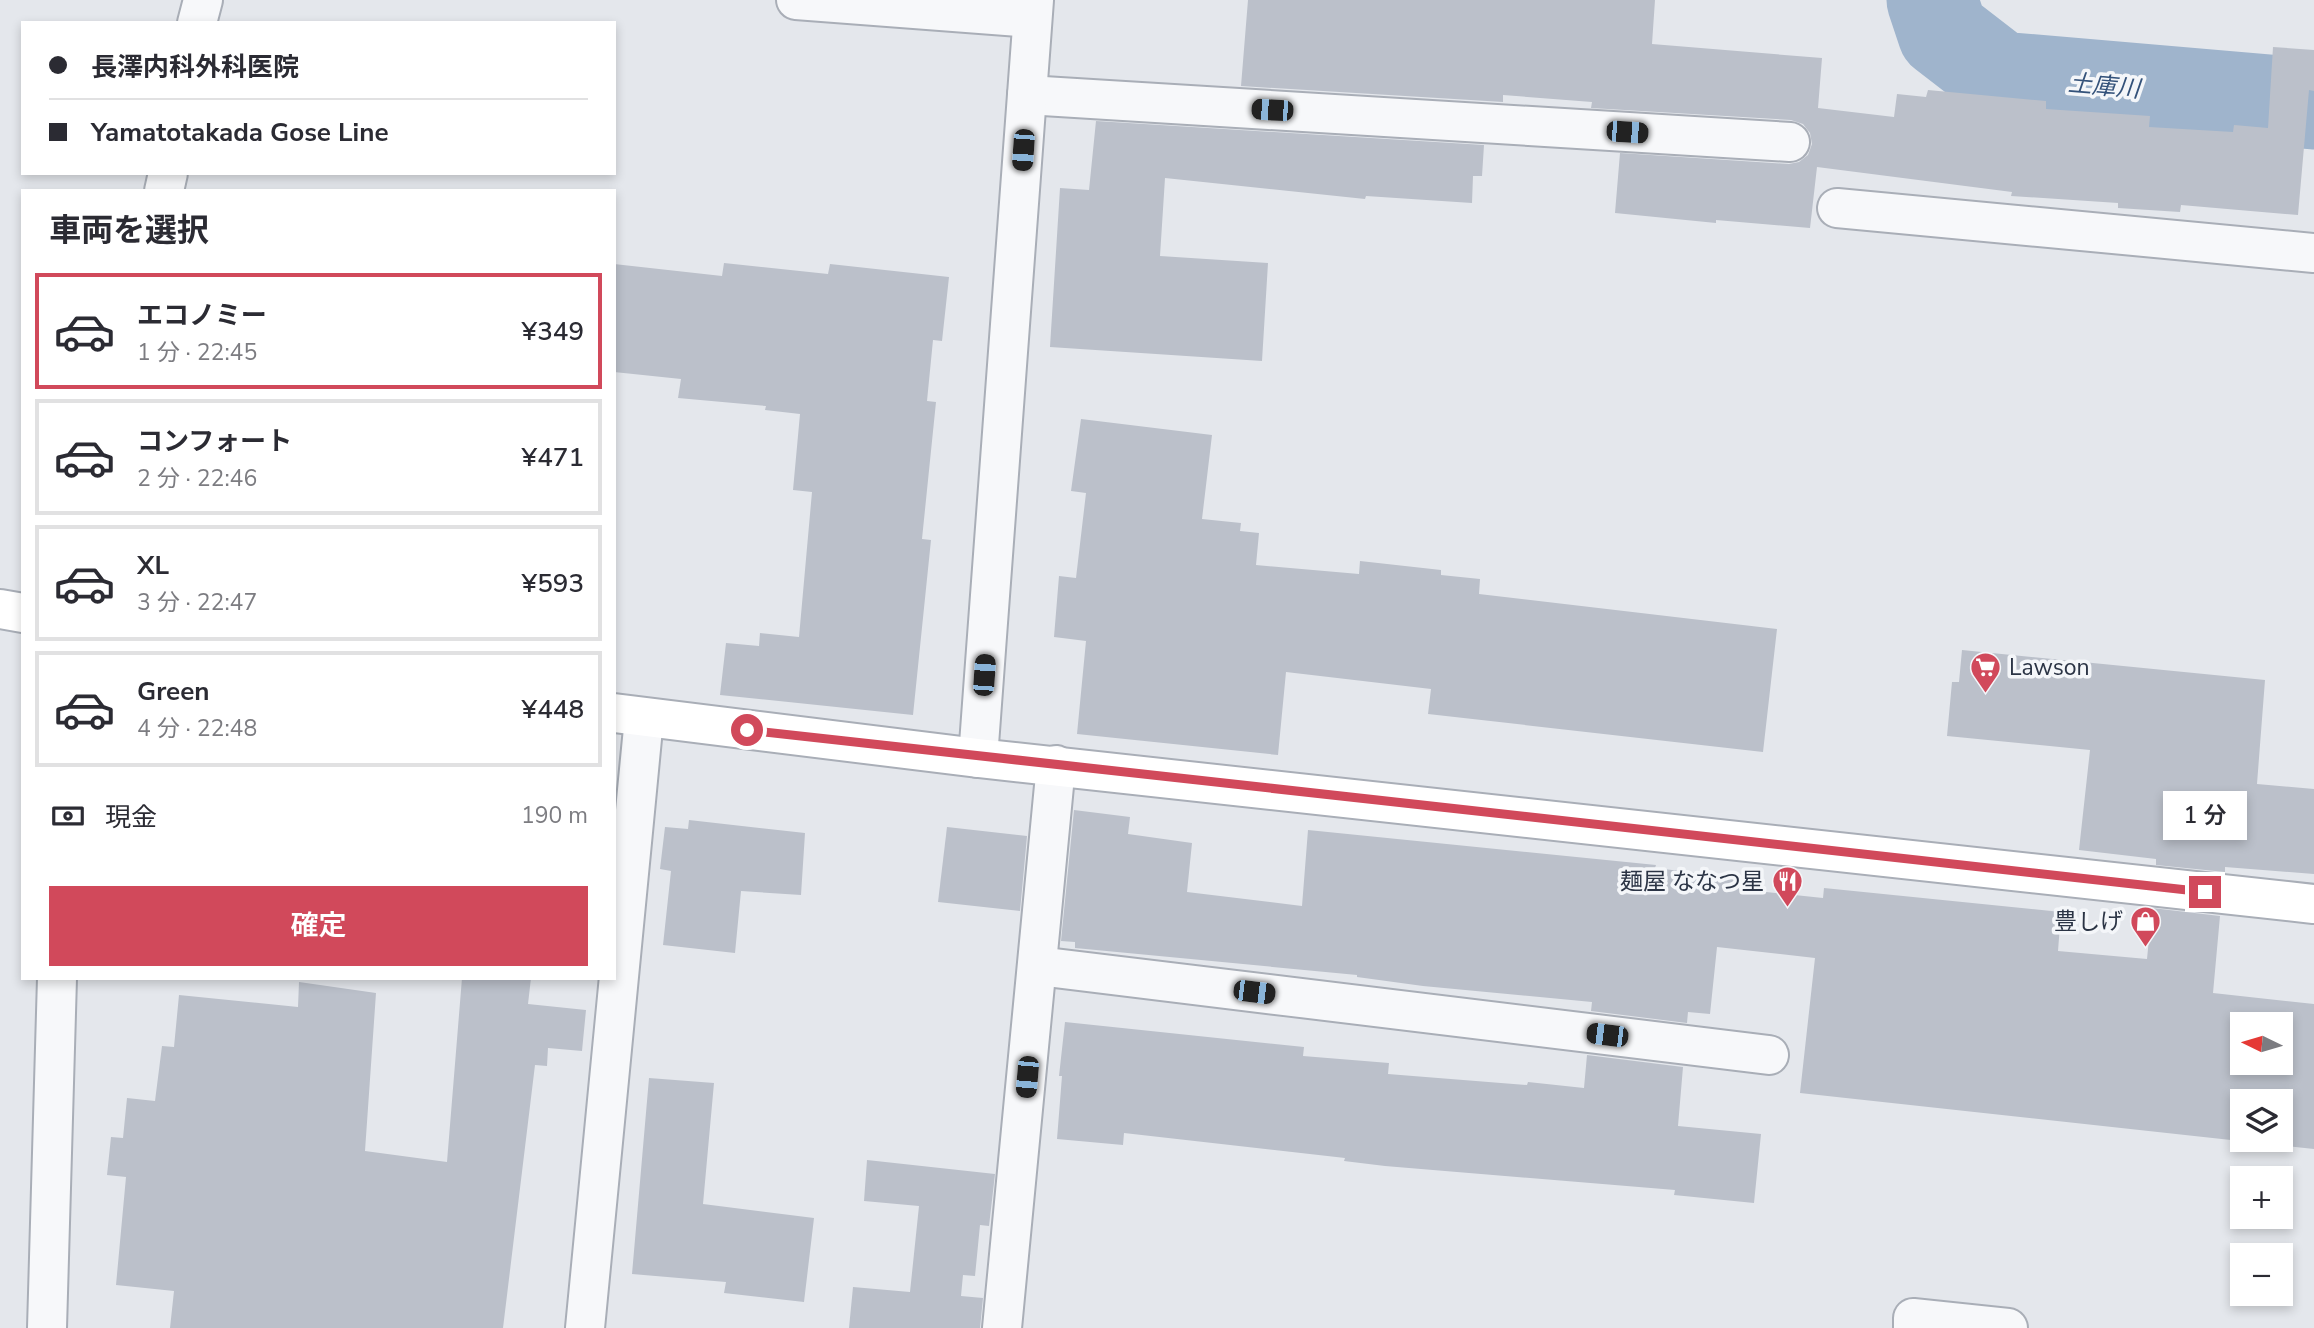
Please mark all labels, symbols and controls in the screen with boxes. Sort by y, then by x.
text: 長澤内科外科医院 [91,50,299,85]
water label: 土庫川 [2067,67,2144,105]
car [1251,98,1294,122]
text: Yamatotakada Gose Line [91,115,389,150]
car [1606,120,1649,144]
car [1012,128,1035,172]
text: 車両を選択 [49,209,209,252]
text: エコノミー [137,298,267,333]
icon: car [53,300,116,363]
text: ¥349 [522,314,584,349]
text: 1 分 · 22:45 [137,337,257,368]
text: コンフォート [137,424,292,459]
icon: car [53,426,116,489]
text: ¥471 [522,440,584,475]
text: 2 分 · 22:46 [137,463,257,494]
text: XL [137,548,169,583]
icon: car [53,552,116,615]
text: ¥593 [522,566,584,601]
text: 3 分 · 22:47 [137,587,257,618]
supermarket icon: Lawson [1969,650,2003,694]
place label: Lawson [2009,652,2090,683]
car [973,653,996,697]
text: Green [137,674,210,709]
icon: car [53,678,116,741]
text: ¥448 [522,692,584,727]
text: 4 分 · 22:48 [137,713,257,744]
route start [731,714,763,746]
callout: 1 分 [2163,790,2247,840]
icon: cash [49,797,87,835]
text: 現金 [105,800,157,835]
text: 190 m [521,800,588,831]
text: 1 分 [2184,800,2226,831]
restaurant icon: 麺屋 ななつ星 [1770,864,1804,908]
place label: 麺屋 ななつ星 [1620,866,1764,897]
route end [2189,876,2221,908]
button: 確定 [49,886,588,966]
shop icon: 豊しげ [2129,904,2163,948]
place label: 豊しげ [2054,906,2123,937]
car [1232,979,1277,1005]
north arrow [2230,1012,2292,1074]
map controls [2230,1012,2293,1306]
car [1585,1022,1630,1048]
car [1015,1055,1040,1099]
button: layers [2230,1089,2293,1152]
button: + [2230,1166,2293,1229]
button: − [2230,1243,2293,1306]

